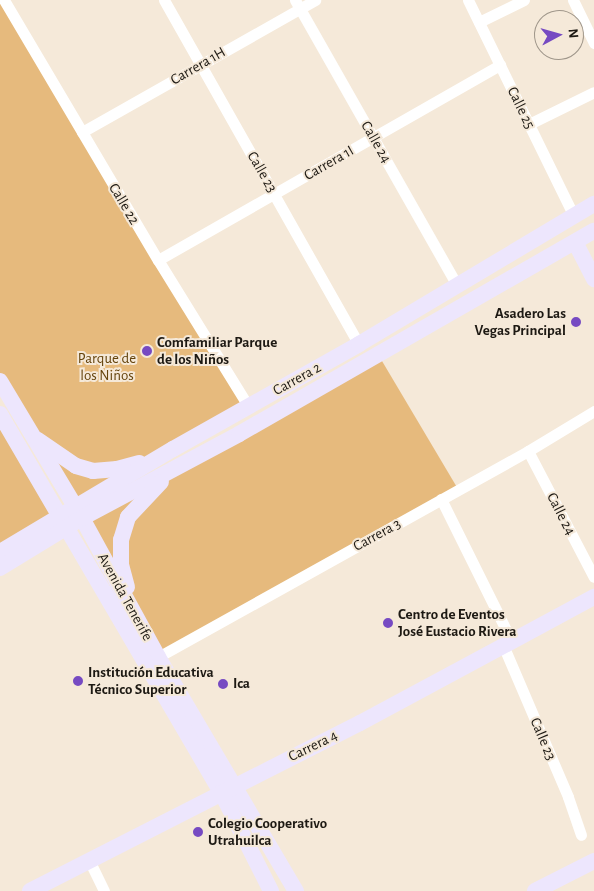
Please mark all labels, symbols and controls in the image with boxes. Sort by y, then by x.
north arrow [534,10,584,60]
text: N [565,28,580,39]
street label: Carrera 1H [167,43,229,89]
street label: Calle 25 [503,84,539,132]
street label: Calle 24 [357,118,395,166]
street label: Carrera 1I [301,142,357,184]
street label: Calle 23 [243,148,281,196]
street label: Calle 22 [105,180,143,228]
place label: Asadero Las Vegas Principal [475,304,566,339]
marker: Asadero Las Vegas Principal [570,316,582,328]
place label: Comfamiliar Parque de los Niños [157,333,277,368]
marker: Comfamiliar Parque de los Niños [141,345,153,357]
park label: Parque de los Niños [78,349,136,384]
street label: Carrera 2 [270,359,324,399]
street label: Calle 24 [543,490,579,538]
street label: Carrera 3 [350,515,404,555]
street label: Avenida Tenerife [93,550,157,644]
place label: Centro de Eventos José Eustacio Rivera [398,605,516,640]
marker: Centro de Eventos José Eustacio Rivera [382,617,394,629]
place label: Institución Educativa Técnico Superior [88,663,214,698]
marker: Institución Educativa Técnico Superior [72,675,84,687]
place label: Ica [233,675,250,693]
marker: Ica [217,678,229,690]
street label: Calle 23 [526,715,560,763]
street label: Carrera 4 [285,726,341,766]
place label: Colegio Cooperativo Utrahuilca [208,814,327,849]
marker: Colegio Cooperativo Utrahuilca [192,826,204,838]

